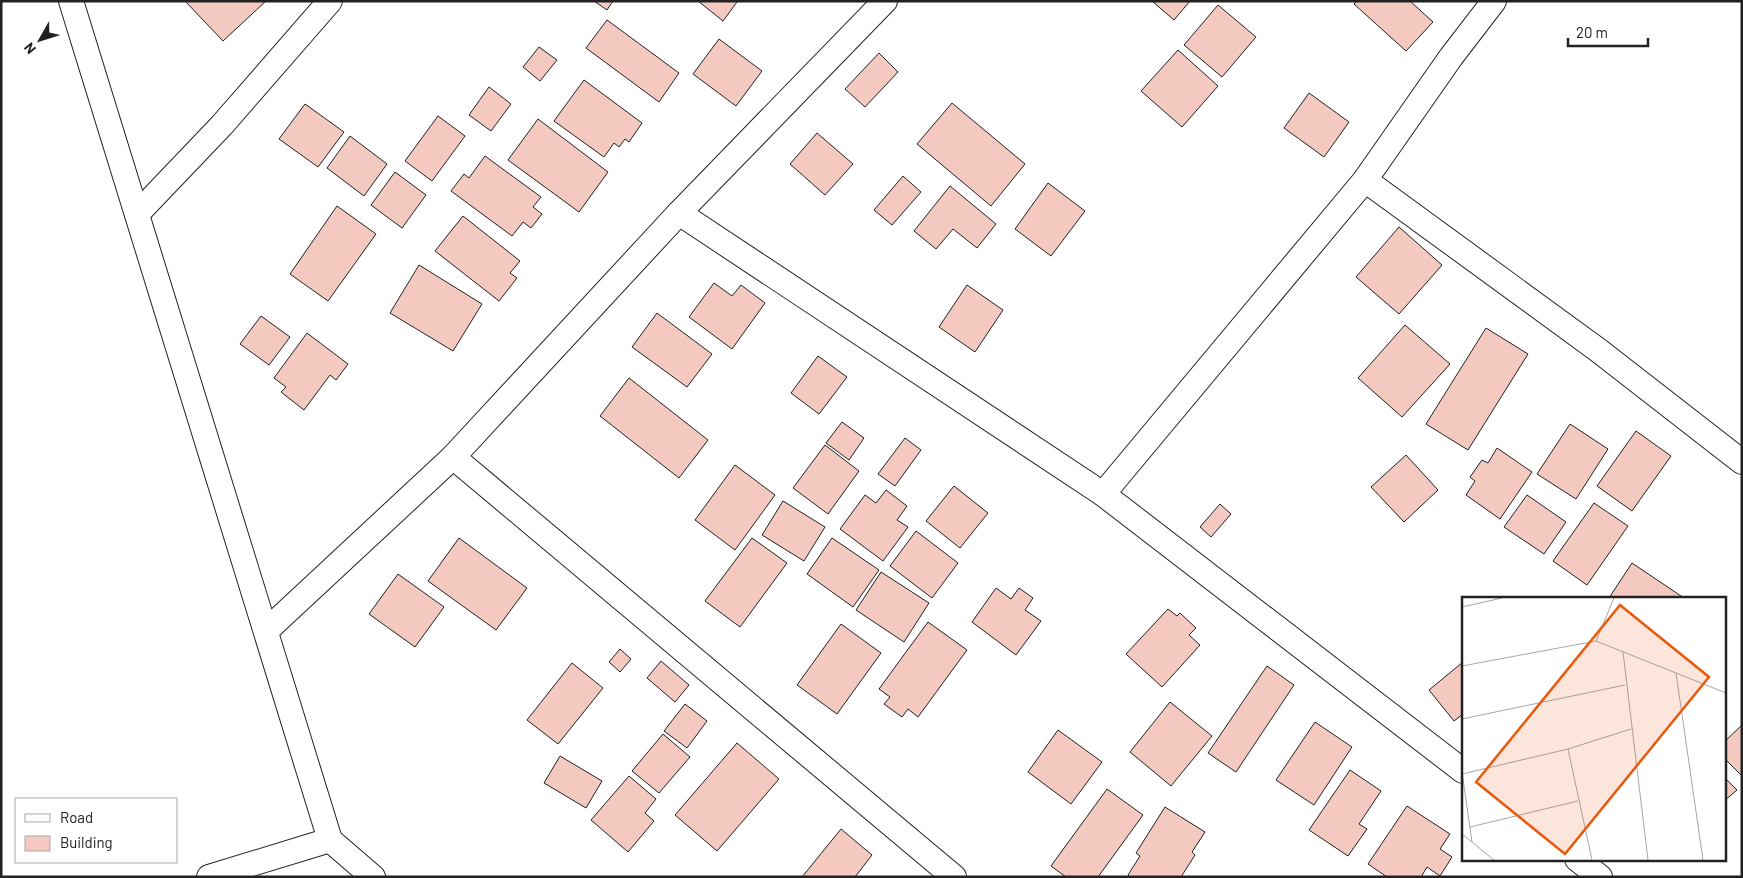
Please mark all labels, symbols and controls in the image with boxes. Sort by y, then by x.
north arrow [15,15,65,65]
scale bar [1568,15,1648,47]
text: 20 m [1576,23,1608,41]
text: N [20,40,39,57]
inset map [1462,597,1726,860]
legend [15,798,178,863]
text: Road [60,808,93,826]
text: Building [60,833,113,851]

